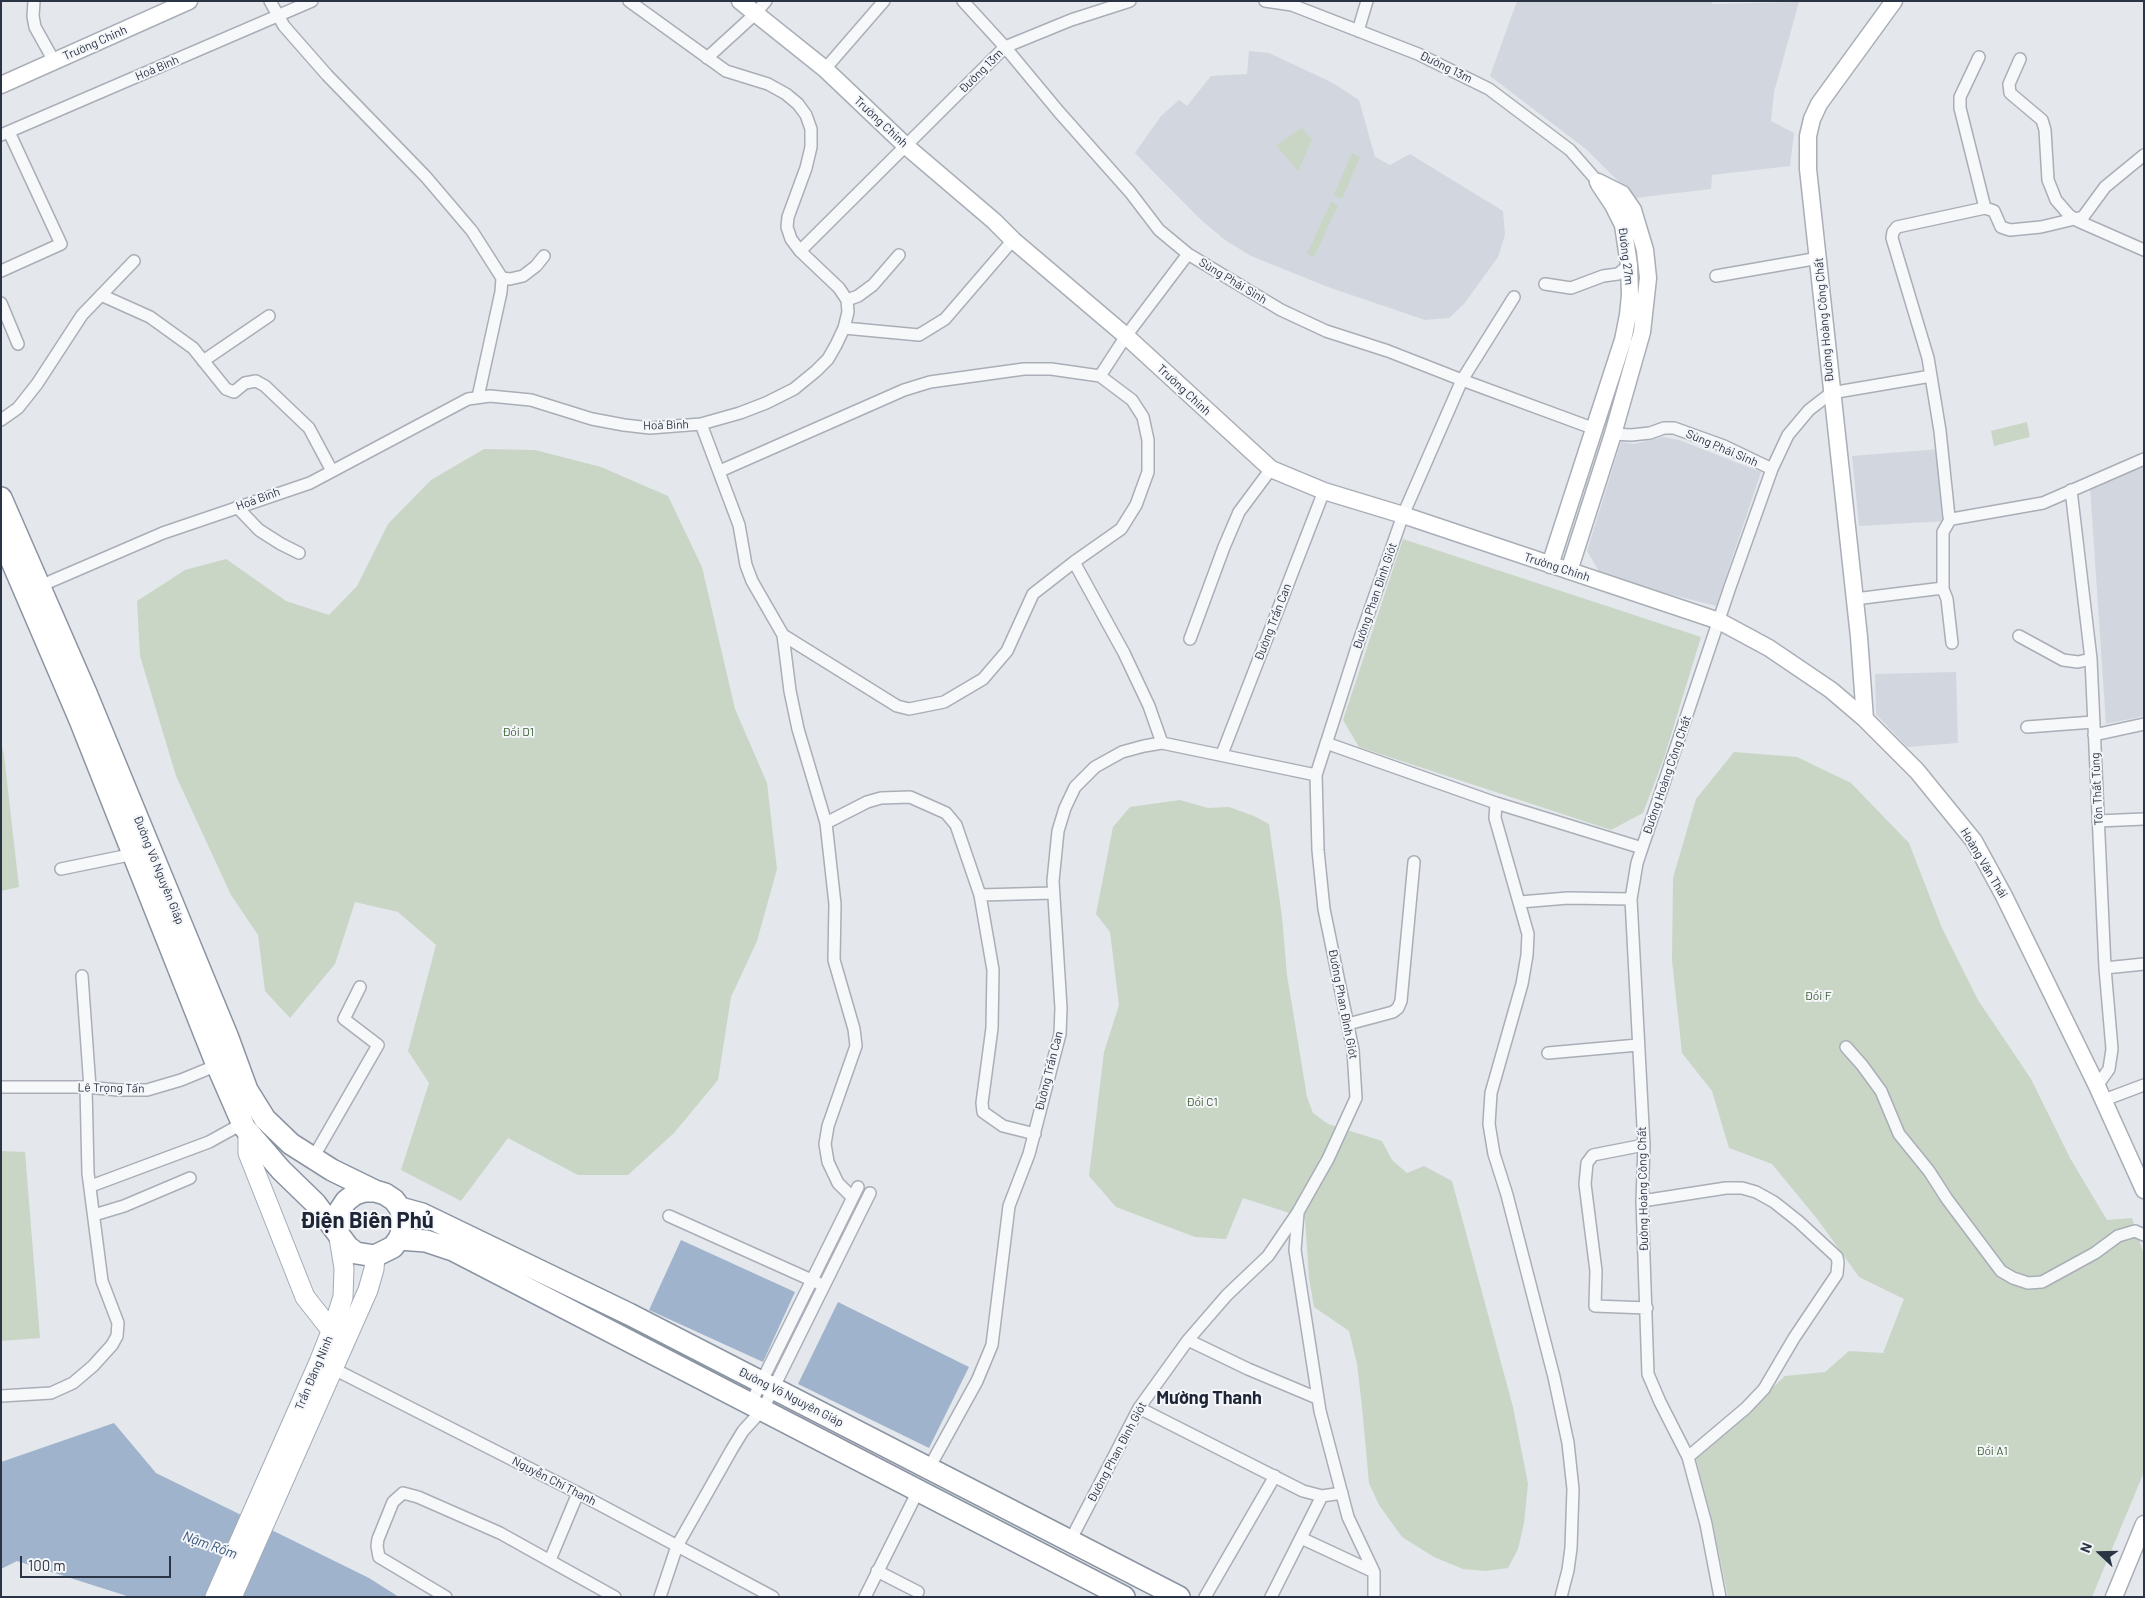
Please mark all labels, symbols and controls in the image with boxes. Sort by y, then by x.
street label: Trường Chinh [61,22,129,64]
street label: Đường 13m [956,46,1006,96]
street label: Đường 13m [1417,48,1475,86]
street label: Hoà Bình [133,52,181,84]
street label: Trường Chinh [851,93,911,151]
street label: Đường 27m [1615,226,1637,286]
street label: Sùng Phái Sinh [1196,255,1270,307]
street label: Đường Hoàng Công Chất [1811,257,1837,383]
street label: Trường Chinh [1154,361,1214,419]
street label: Hoà Bình [643,417,689,433]
street label: Sùng Phái Sinh [1684,426,1760,470]
street label: Hoà Bình [234,484,282,514]
street label: Đường Phan Đình Giót [1350,541,1400,651]
street label: Trường Chinh [1522,550,1592,584]
street label: Đường Trần Can [1252,581,1294,663]
street label: Đường Hoàng Công Chất [1640,713,1694,837]
park label: Đồi D1 [502,725,534,739]
street label: Tôn Thất Tùng [2088,752,2106,826]
street label: Đường Võ Nguyên Giáp [131,813,187,927]
street label: Hoàng Văn Thái [1957,825,2011,901]
street label: Đường Phan Đình Giót [1325,948,1361,1060]
park label: Đồi F [1805,989,1831,1003]
street label: Đường Trần Can [1032,1030,1066,1112]
street label: Lê Trọng Tấn [77,1080,145,1096]
park label: Đồi C1 [1186,1095,1218,1109]
street label: Đường Hoàng Công Chất [1635,1126,1651,1252]
district label: Điện Biên Phủ [300,1208,434,1234]
street label: Trần Đăng Ninh [292,1334,336,1412]
street label: Đường Võ Nguyên Giáp [736,1364,846,1430]
district label: Mường Thanh [1156,1387,1262,1409]
street label: Đường Phan Đình Giót [1084,1399,1150,1505]
park label: Đồi A1 [1976,1444,2008,1458]
street label: Nguyễn Chí Thanh [509,1454,599,1508]
water label: Nậm Rốm [180,1527,240,1563]
north arrow [2075,1528,2125,1578]
text: N [2076,1540,2095,1555]
scale bar [22,1546,174,1578]
text: 100 m [28,1556,66,1574]

